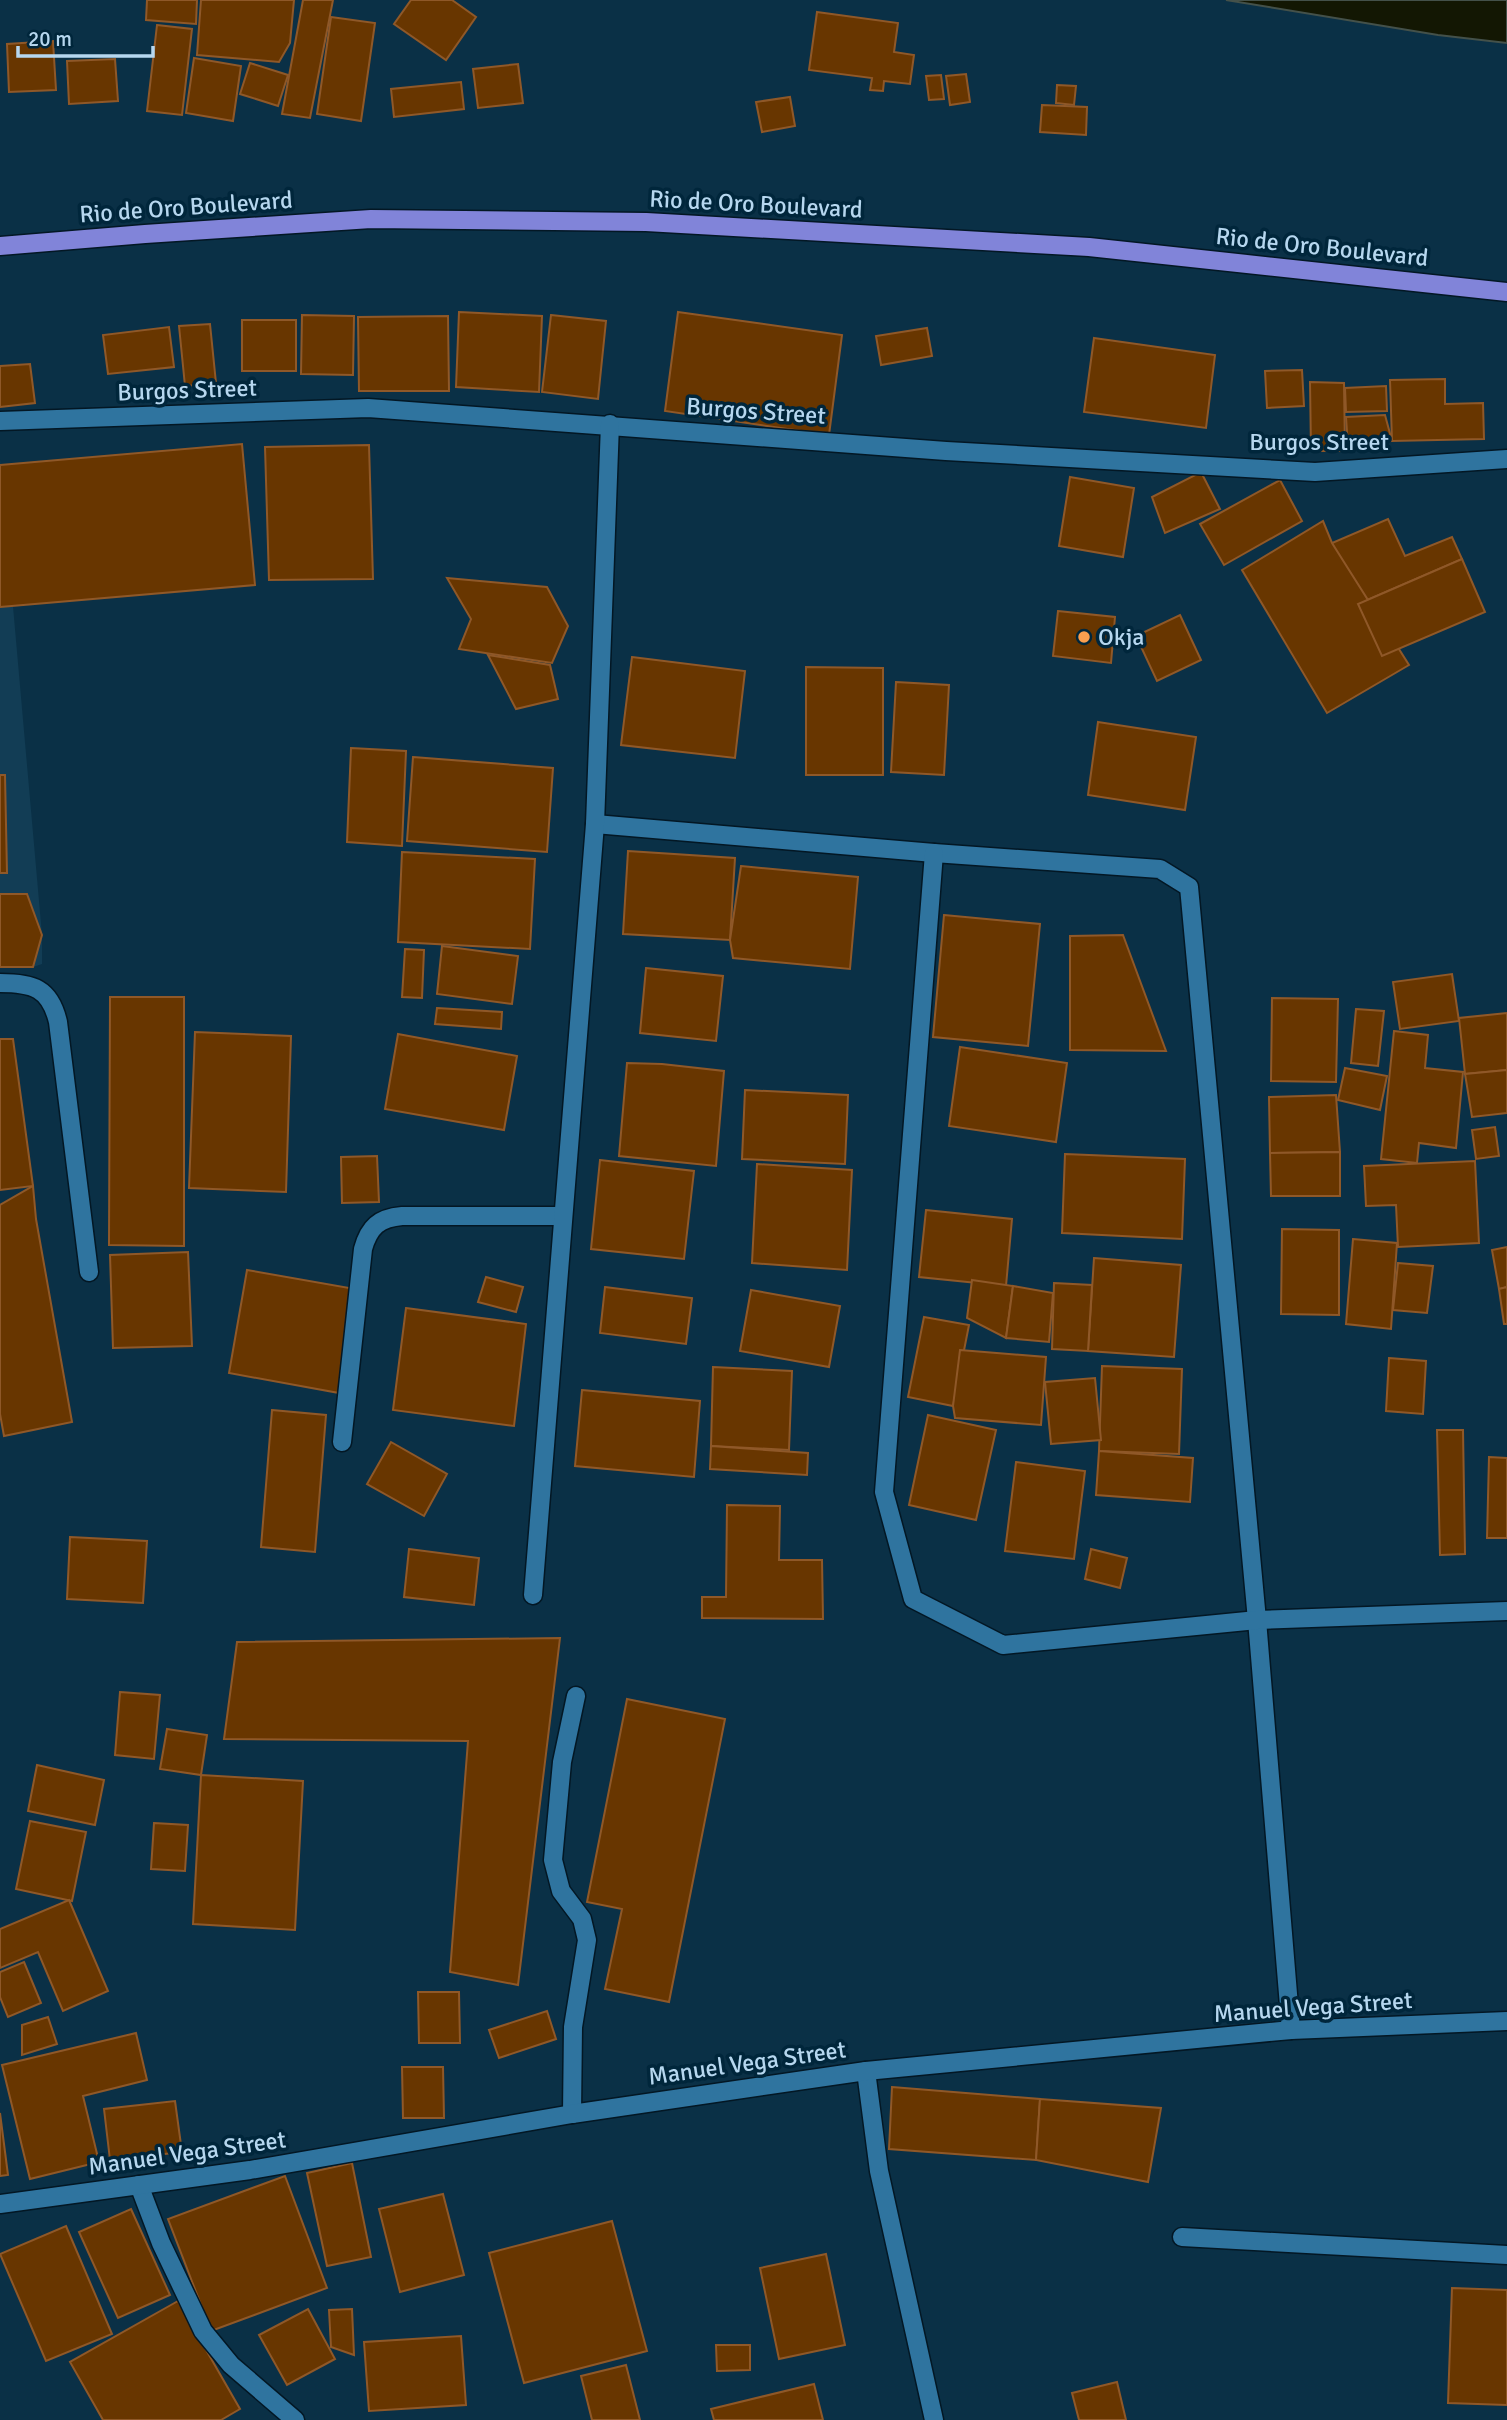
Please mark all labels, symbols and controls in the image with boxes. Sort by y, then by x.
scale bar [18,14,152,58]
text: 20 m [28,26,72,52]
street label: Rio de Oro Boulevard [649,183,863,225]
street label: Rio de Oro Boulevard [78,185,294,229]
street label: Rio de Oro Boulevard [1214,221,1430,273]
street label: Burgos Street [117,373,257,407]
street label: Burgos Street [685,391,827,431]
street label: Burgos Street [1249,427,1389,457]
place label: Okja [1098,622,1145,652]
marker: Okja [1076,629,1092,645]
street label: Manuel Vega Street [1213,1985,1413,2029]
street label: Manuel Vega Street [646,2034,848,2092]
street label: Manuel Vega Street [86,2124,288,2182]

